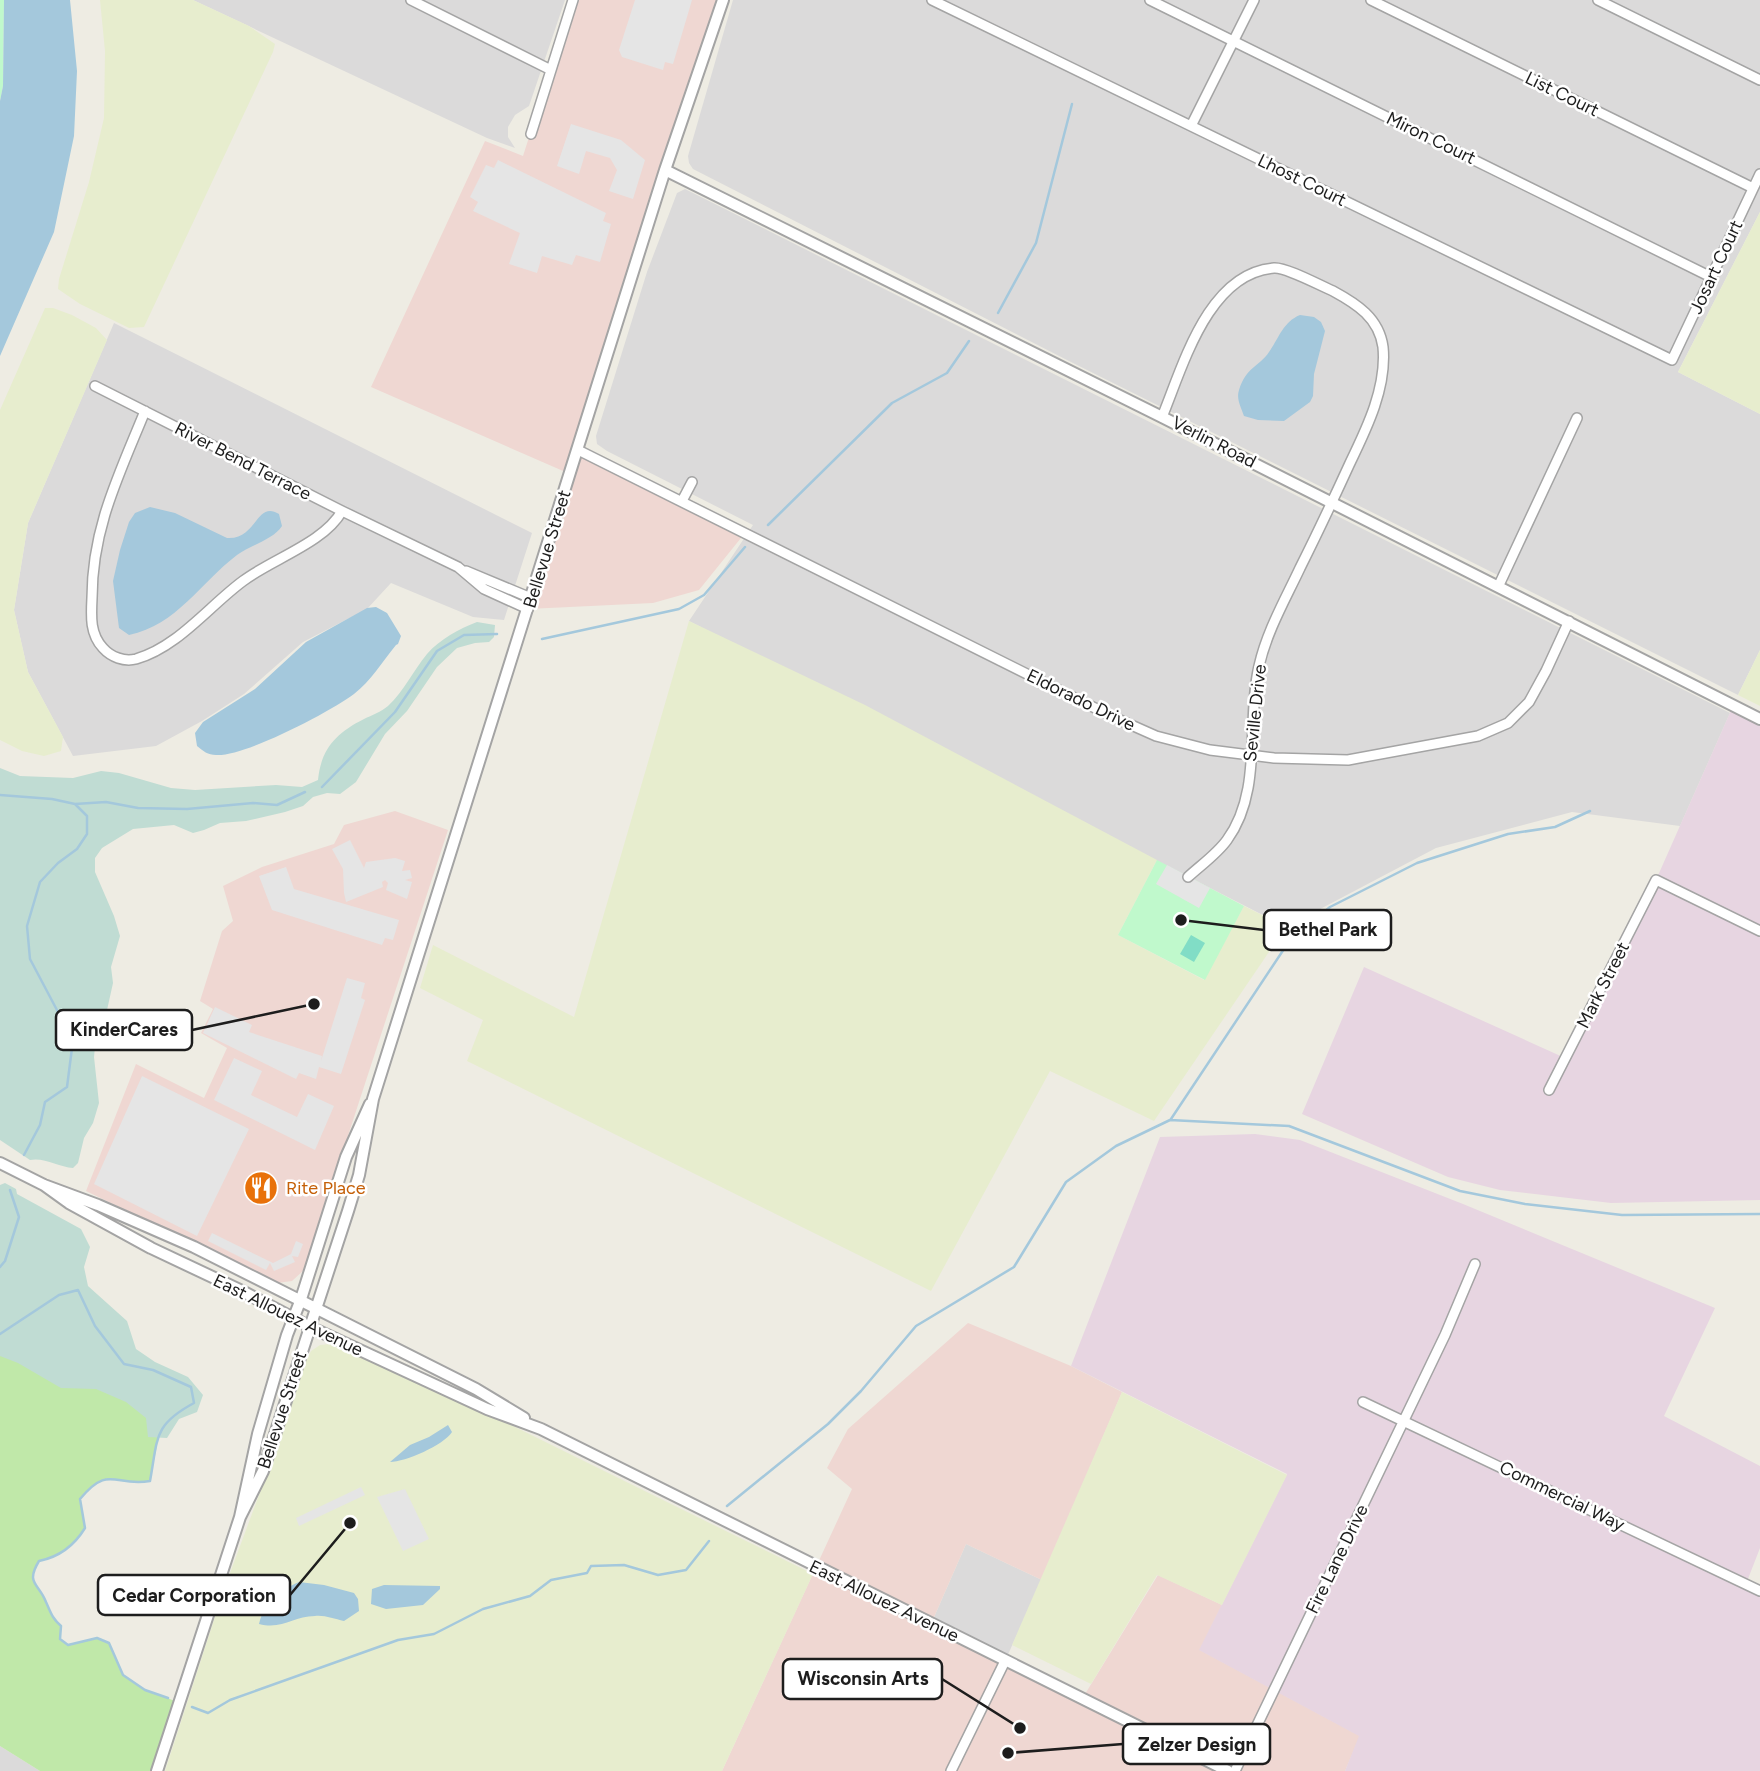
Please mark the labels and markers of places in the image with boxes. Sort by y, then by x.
callout: Bethel Park [1264,910,1391,950]
callout: KinderCares [56,1010,192,1050]
restaurant icon: Rite Place [242,1169,280,1207]
place label: Rite Place [286,1177,366,1199]
callout: Cedar Corporation [98,1575,290,1615]
callout: Wisconsin Arts [783,1659,942,1699]
callout: Zelzer Design [1123,1724,1270,1764]

